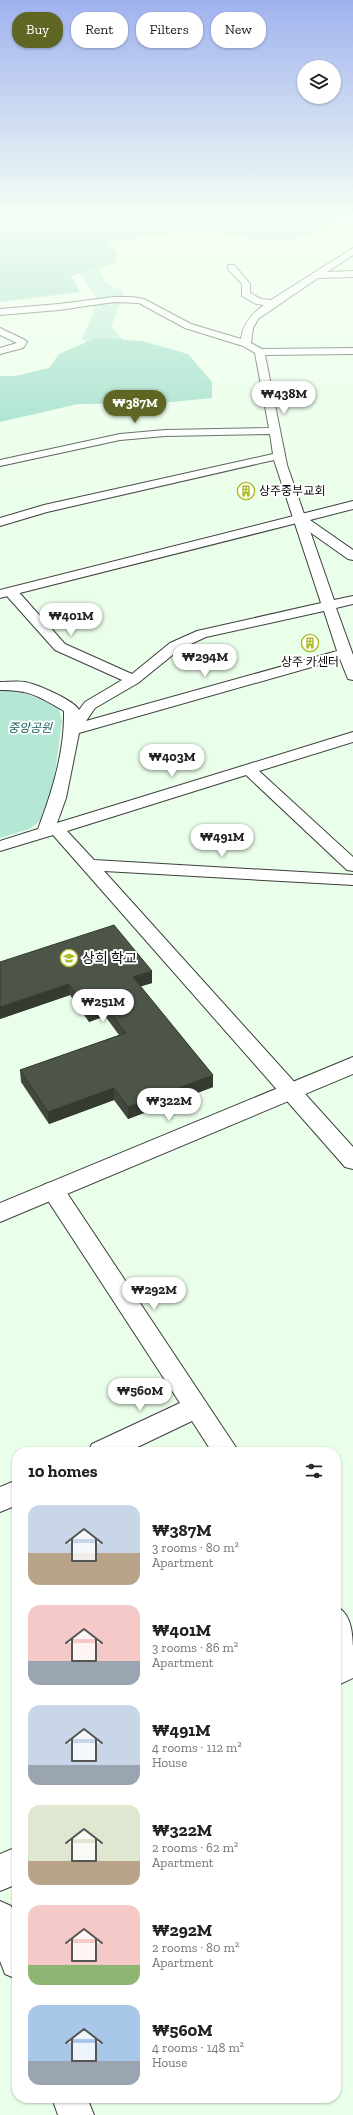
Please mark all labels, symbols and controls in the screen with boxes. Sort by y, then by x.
chip: Buy [12,12,63,48]
chip: Rent [71,12,128,48]
chip: Filters [136,12,203,48]
chip: New [211,12,266,48]
map controls [297,60,341,104]
button: layers [297,60,341,104]
pin: ₩438M [256,381,312,415]
text: ₩438M [261,386,307,401]
pin: ₩387M [107,390,163,424]
text: ₩387M [112,395,158,410]
building icon: 상주중부교회 [236,481,256,501]
place label: 상주중부교회 [259,484,325,498]
pin: ₩401M [43,603,99,637]
text: ₩401M [48,608,94,623]
building icon: 상주 카센터 [300,633,320,653]
pin: ₩294M [177,644,233,678]
text: ₩294M [182,649,228,664]
place label: 상주 카센터 [281,655,339,669]
park label: 중앙공원 [8,721,53,735]
pin: ₩403M [144,744,200,778]
text: ₩403M [149,749,195,764]
pin: ₩491M [194,824,250,858]
text: ₩491M [200,829,244,844]
school or university icon: 상희 학교 [59,948,79,968]
place label: 상희 학교 [82,950,137,967]
pin: ₩251M [75,989,131,1023]
text: ₩251M [81,994,125,1009]
pin: ₩322M [141,1088,197,1122]
text: ₩322M [146,1093,192,1108]
pin: ₩292M [126,1277,182,1311]
text: ₩292M [131,1282,177,1297]
pin: ₩560M [112,1378,168,1412]
text: ₩560M [117,1383,163,1398]
icon: filters [303,1460,325,1482]
text: 10 homes [28,1461,98,1481]
text: ₩387M [152,1520,211,1540]
icon: home [60,1521,108,1569]
text: 3 rooms · 80 m² [152,1540,239,1555]
text: Apartment [152,1555,214,1570]
text: ₩401M [152,1620,211,1640]
icon: home [60,1621,108,1669]
text: 3 rooms · 86 m² [152,1640,238,1655]
text: Apartment [152,1655,214,1670]
text: ₩491M [152,1720,210,1740]
icon: home [60,1721,108,1769]
text: 4 rooms · 112 m² [152,1740,242,1755]
text: House [152,1755,187,1770]
text: ₩322M [152,1820,212,1840]
icon: home [60,1821,108,1869]
text: 2 rooms · 62 m² [152,1840,238,1855]
text: Apartment [152,1855,214,1870]
text: ₩292M [152,1920,212,1940]
icon: home [60,1921,108,1969]
text: 2 rooms · 80 m² [152,1940,239,1955]
text: Apartment [152,1955,214,1970]
text: ₩560M [152,2020,213,2040]
icon: home [60,2021,108,2069]
text: 4 rooms · 148 m² [152,2040,244,2055]
text: House [152,2055,187,2070]

